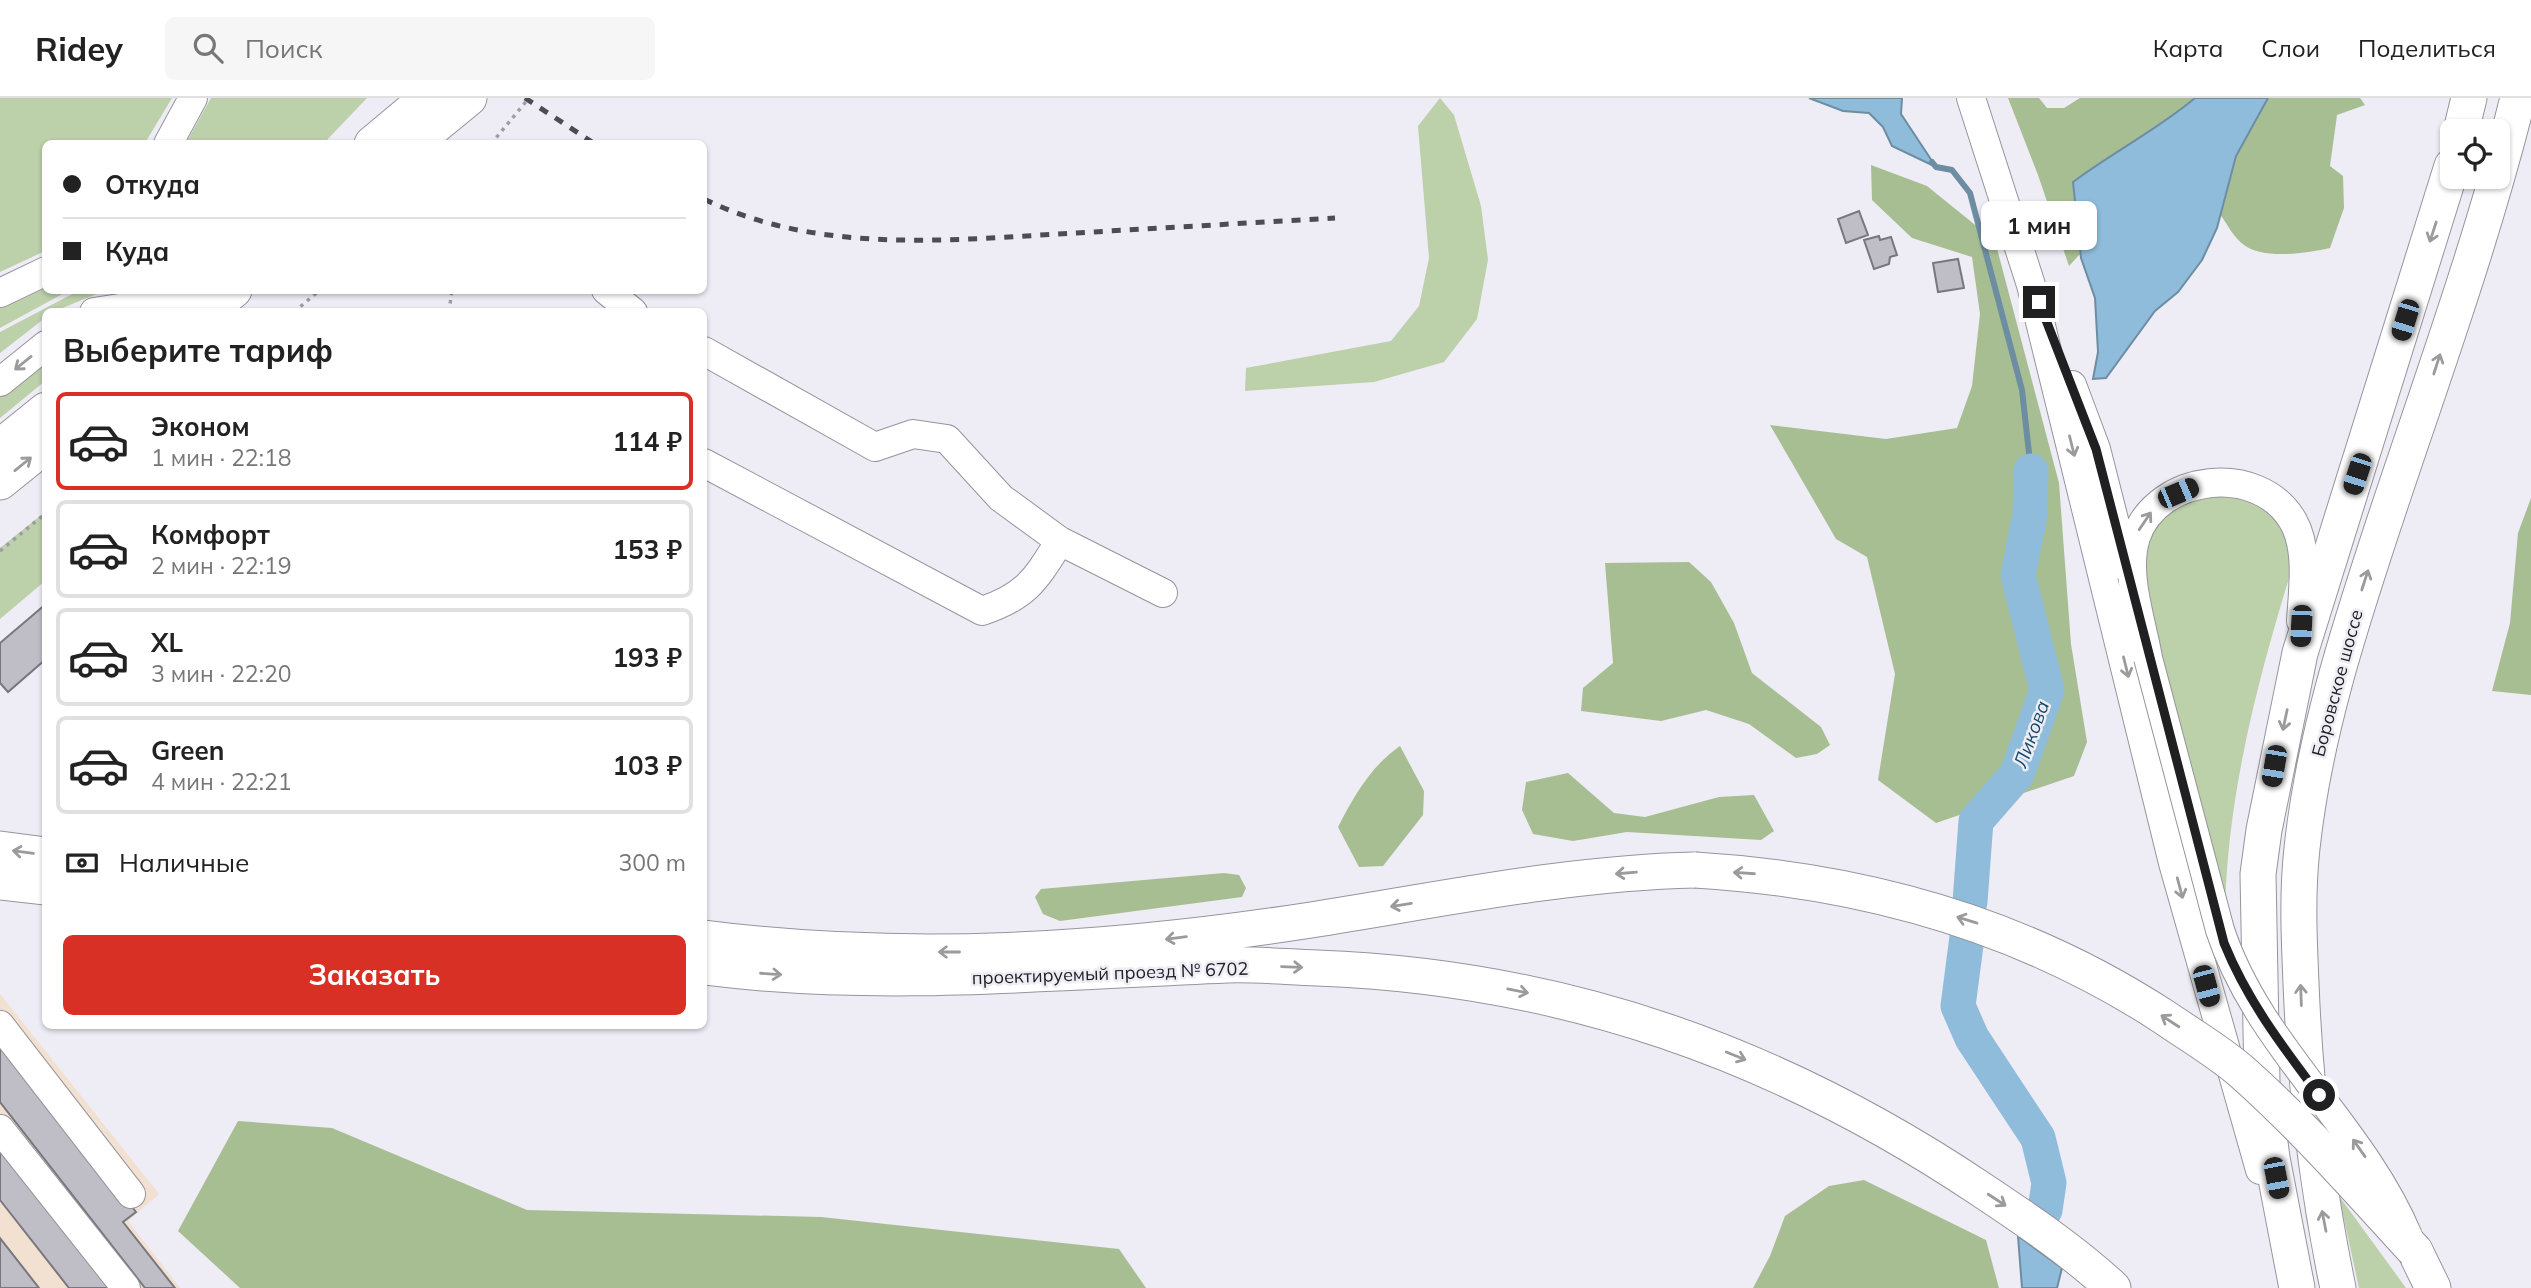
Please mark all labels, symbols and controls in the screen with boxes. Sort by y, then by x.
search box [165,17,655,80]
text: Ridey [35,28,123,69]
icon: search [189,29,227,67]
text: Поиск [245,32,323,65]
text: Карта [2153,33,2223,63]
text: Слои [2261,33,2320,63]
text: Поделиться [2358,33,2496,63]
map controls [2440,119,2510,189]
button: locate [2440,119,2510,189]
text: Откуда [105,168,200,201]
callout: 1 мин [1981,200,2097,250]
text: 1 мин [2007,211,2071,240]
one-way arrow [2426,221,2439,243]
text: Куда [105,235,169,268]
route end [2023,286,2055,318]
car [2389,297,2422,343]
text: Выберите тариф [63,330,333,370]
one-way arrow [2432,353,2444,375]
one-way arrow [14,356,32,371]
icon: car [67,410,130,473]
text: Эконом [151,410,250,443]
text: 114 ₽ [612,425,682,458]
one-way arrow [2066,435,2079,457]
text: 1 мин · 22:18 [151,443,291,472]
car [2341,451,2374,497]
one-way arrow [13,456,31,471]
car [2155,475,2202,511]
one-way arrow [2138,512,2153,531]
icon: car [67,518,130,581]
text: Комфорт [151,518,270,551]
text: 153 ₽ [612,533,682,566]
text: 2 мин · 22:19 [151,551,291,580]
one-way arrow [2360,569,2373,591]
car [2290,604,2313,648]
street label: Боровское шоссе [2306,607,2368,759]
icon: car [67,626,130,689]
text: XL [151,626,183,659]
text: 193 ₽ [612,641,682,674]
one-way arrow [2120,655,2133,678]
text: 3 мин · 22:20 [151,659,291,688]
water label: Ликова [2008,697,2054,772]
one-way arrow [2277,708,2291,731]
icon: car [67,734,130,797]
text: Green [151,734,224,767]
car [2261,743,2288,789]
text: 103 ₽ [612,749,682,782]
text: 4 мин · 22:21 [151,767,291,796]
icon: cash [63,844,101,882]
one-way arrow [12,846,35,859]
text: Наличные [119,846,249,879]
text: 300 m [618,848,686,877]
one-way arrow [1734,866,1756,879]
one-way arrow [1616,867,1638,880]
one-way arrow [2174,876,2187,899]
one-way arrow [1390,899,1413,912]
one-way arrow [1956,912,1978,925]
one-way arrow [1165,932,1188,945]
button: Заказать [63,935,686,1015]
one-way arrow [938,945,961,959]
street label: проектируемый проезд № 6702 [971,957,1249,989]
one-way arrow [1281,961,1304,974]
car [2191,963,2222,1009]
one-way arrow [760,968,782,981]
one-way arrow [2295,984,2308,1007]
one-way arrow [1506,985,1529,998]
one-way arrow [2160,1014,2180,1028]
one-way arrow [1725,1050,1746,1063]
route start [2303,1079,2335,1111]
one-way arrow [2352,1139,2366,1159]
car [2262,1155,2291,1201]
one-way arrow [1987,1193,2007,1207]
one-way arrow [2317,1210,2330,1233]

